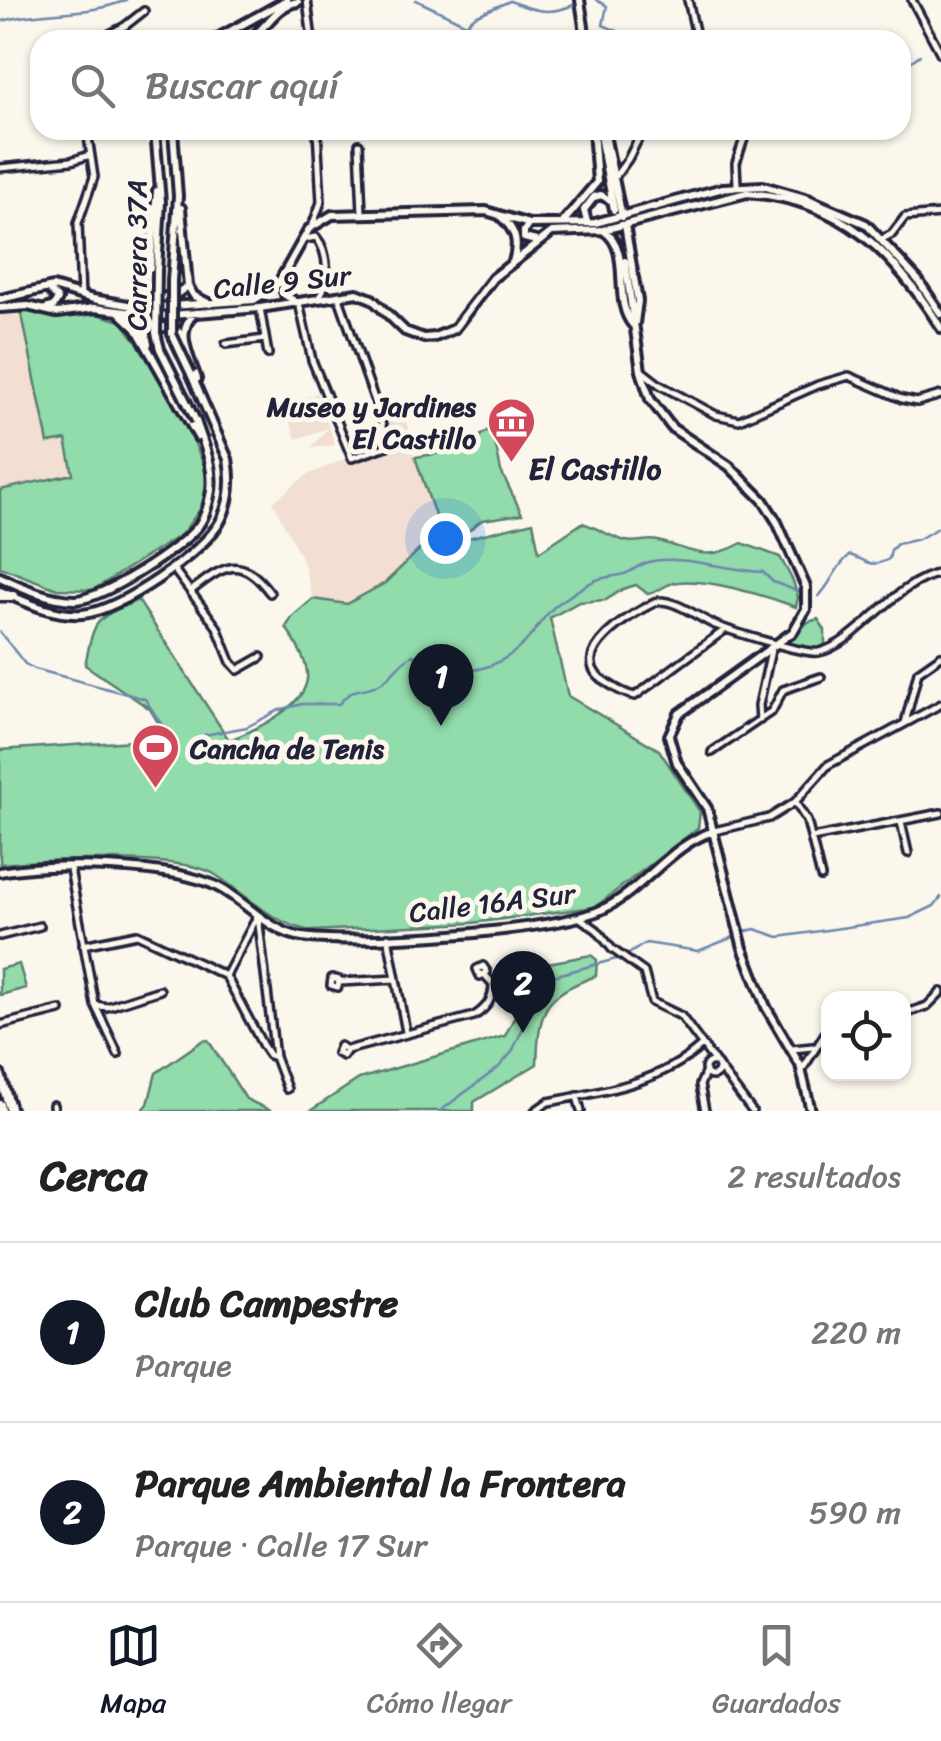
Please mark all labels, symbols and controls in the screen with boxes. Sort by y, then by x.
search box [30,30,911,140]
text: Buscar aquí [145,52,339,119]
icon: search [65,58,120,113]
street label: Carrera 37A [112,179,161,331]
street label: Calle 9 Sur [211,250,355,314]
place label: Museo y Jardines El Castillo [266,382,477,463]
museum icon: Museo y Jardines El Castillo [485,396,537,464]
district label: El Castillo [529,442,662,496]
your location [420,513,471,564]
pin: 1 [408,644,474,726]
sports icon: Cancha de Tenis [129,722,181,790]
place label: Cancha de Tenis [189,724,384,773]
street label: Calle 16A Sur [406,868,579,937]
pin: 2 [490,950,556,1033]
map controls [821,991,911,1081]
button: locate [821,991,911,1081]
text: Cerca [40,1139,147,1213]
text: 2 resultados [727,1148,901,1205]
text: Club Campestre [135,1270,398,1337]
text: 1 [66,1304,79,1361]
text: 220 m [811,1304,901,1361]
text: Parque [135,1337,232,1394]
text: Parque Ambiental la Frontera [135,1450,626,1517]
text: 2 [63,1484,82,1541]
text: 590 m [809,1484,901,1541]
text: Parque · Calle 17 Sur [135,1517,427,1574]
tab: Mapa [100,1618,166,1727]
tab: Cómo llegar [367,1618,511,1727]
tab: Guardados [712,1618,841,1727]

